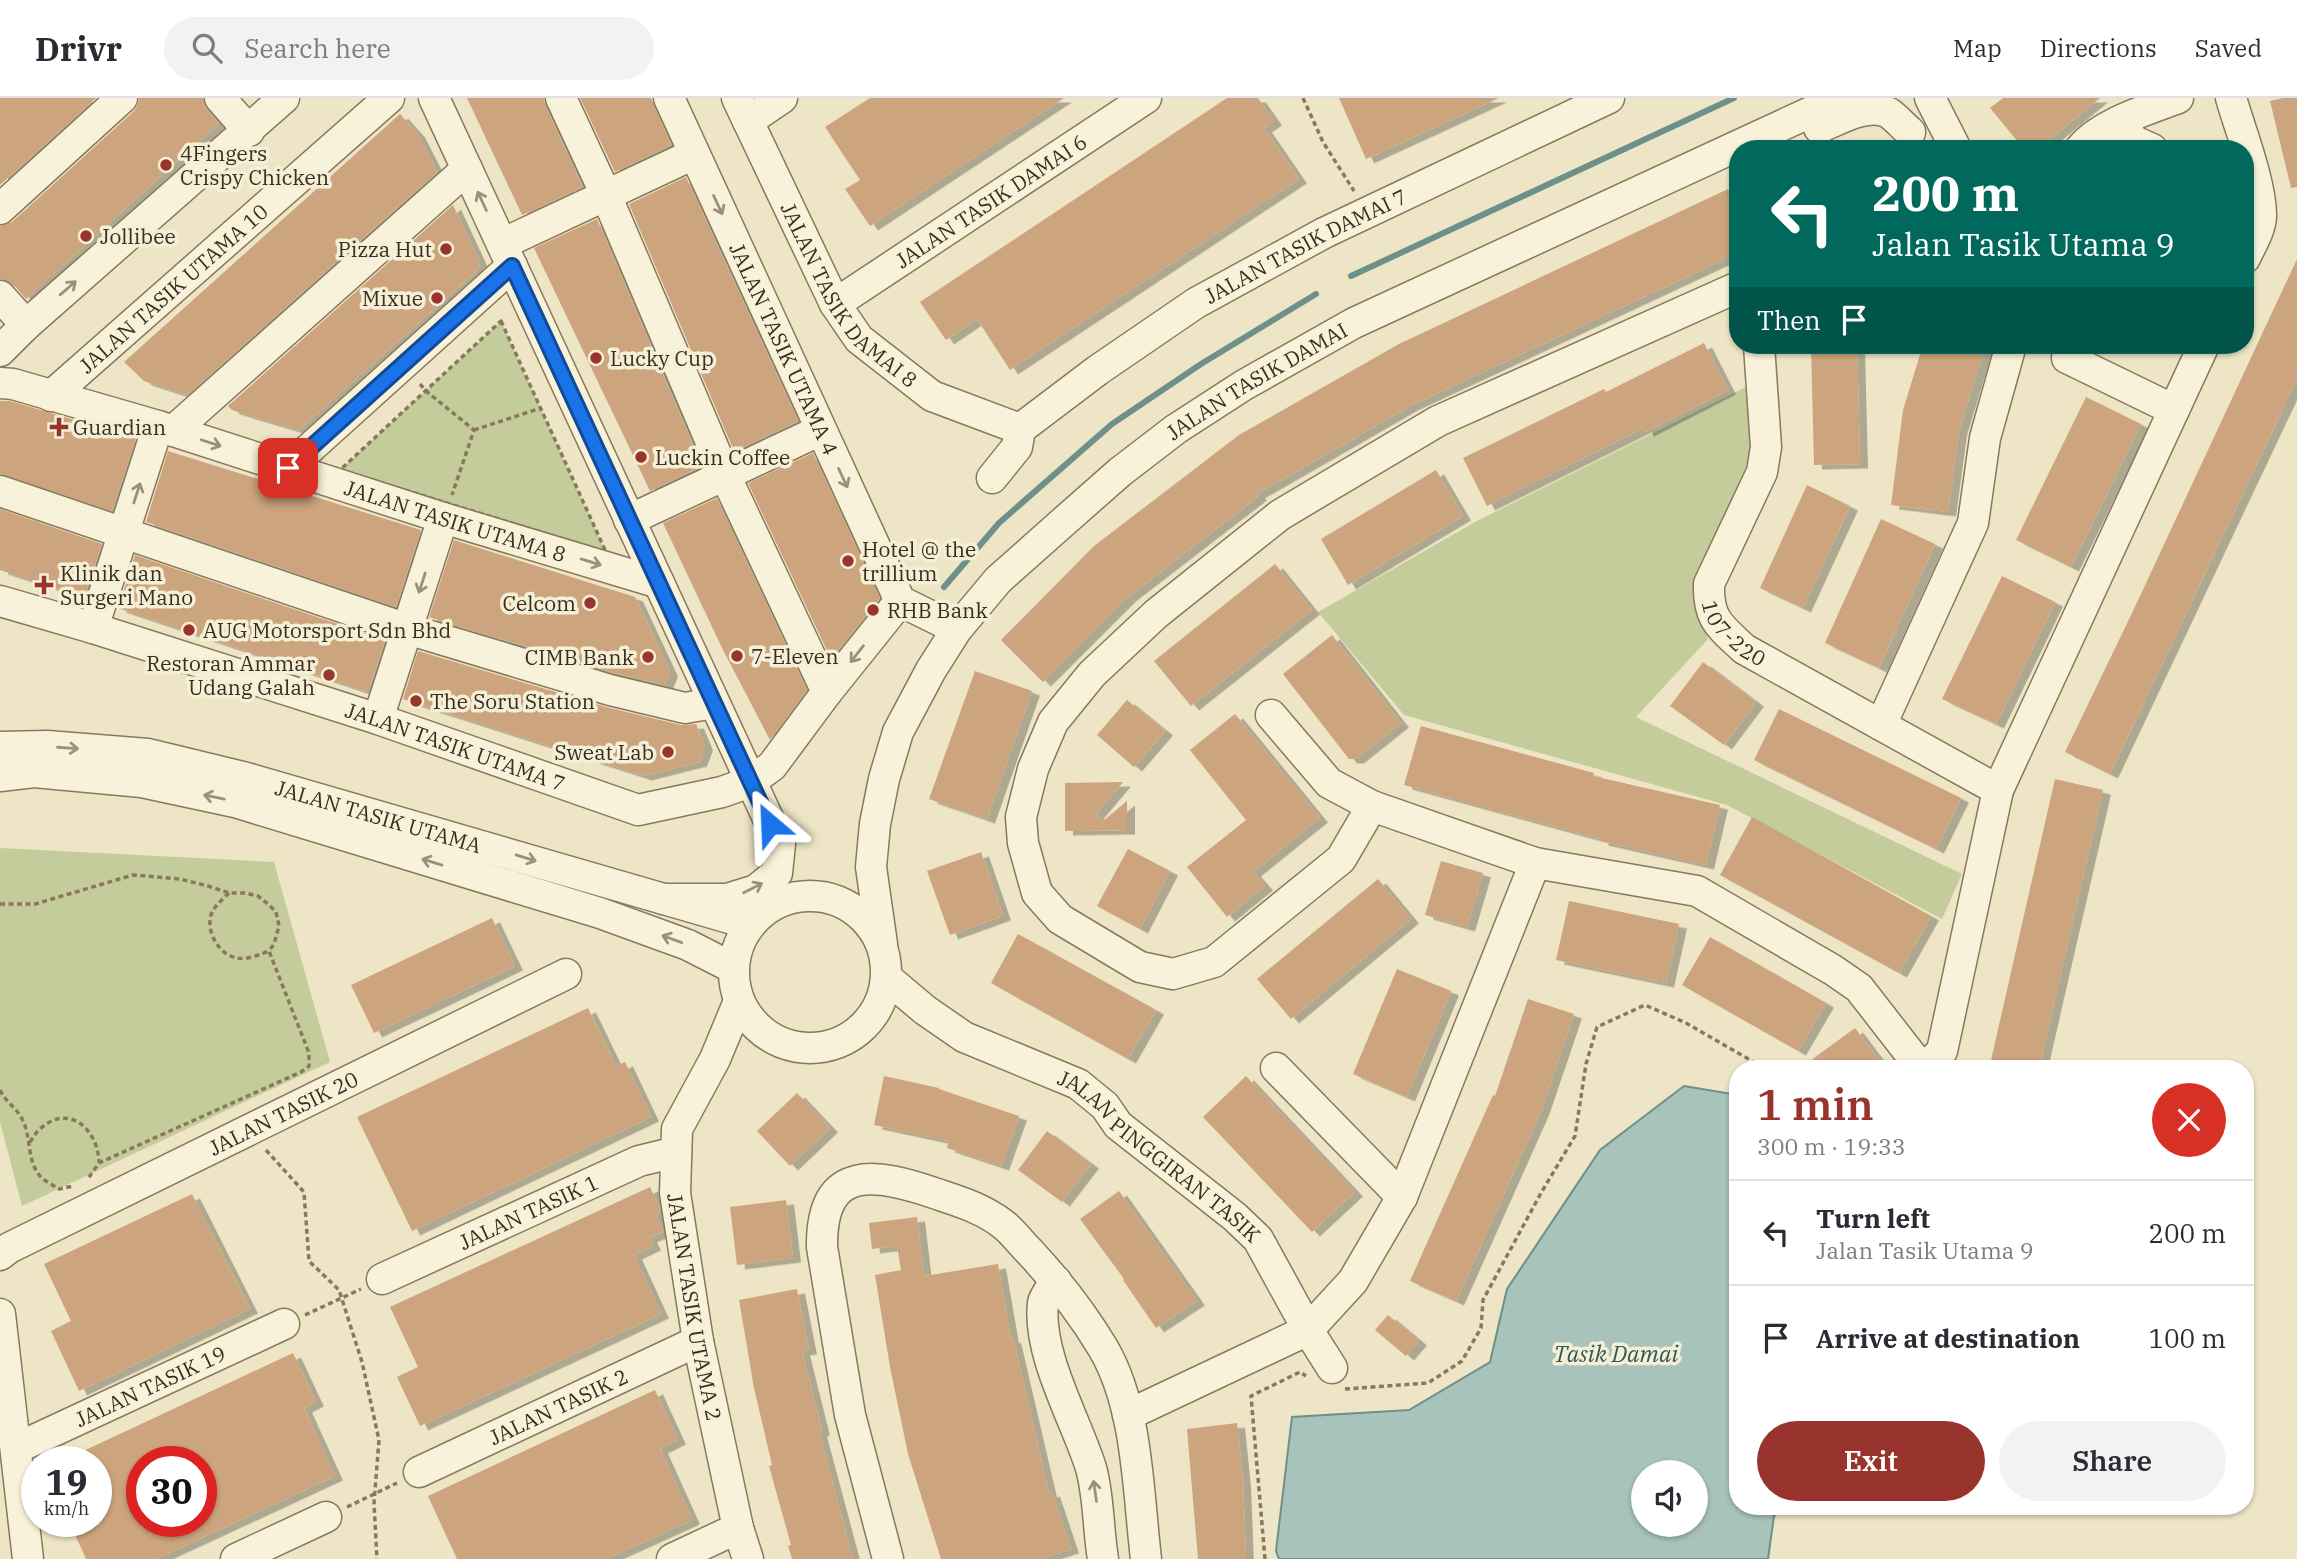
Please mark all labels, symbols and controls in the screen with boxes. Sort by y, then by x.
search box [164,17,654,80]
text: Drivr [35,27,122,70]
icon: search [188,29,226,67]
text: Search here [244,31,391,65]
text: Map [1953,32,2002,64]
text: Directions [2040,32,2157,64]
text: Saved [2195,32,2262,64]
street label: JALAN TASIK DAMAI 6 [890,127,1092,274]
place label: 4Fingers Crispy Chicken [180,139,329,191]
marker: 4Fingers Crispy Chicken [158,157,174,173]
text: 200 m [1872,161,2019,224]
icon: left [1757,168,1848,259]
street label: JALAN TASIK DAMAI 7 [1199,182,1411,310]
one-way arrow [475,191,488,212]
one-way arrow [712,193,725,215]
street label: JALAN TASIK UTAMA 10 [73,197,274,379]
street label: JALAN TASIK DAMAI 8 [775,197,923,393]
place label: Jollibee [100,222,176,250]
text: Jalan Tasik Utama 9 [1872,223,2175,265]
marker: Jollibee [78,228,94,244]
place label: Pizza Hut [338,235,432,263]
street label: JALAN TASIK UTAMA 4 [723,238,845,459]
marker: Pizza Hut [438,241,454,257]
one-way arrow [59,280,77,296]
place label: Mixue [362,284,423,312]
marker: Mixue [429,290,445,306]
icon: arrive [1835,301,1873,339]
text: Then [1757,303,1821,337]
street label: JALAN TASIK DAMAI [1160,316,1352,446]
place label: Lucky Cup [610,344,714,372]
marker: Lucky Cup [588,350,604,366]
place label: Guardian [73,413,166,441]
marker: Guardian [51,419,67,435]
one-way arrow [199,438,221,450]
pin [258,438,318,498]
place label: Luckin Coffee [655,443,790,471]
icon: arrive [269,449,307,487]
marker: Luckin Coffee [633,449,649,465]
one-way arrow [837,467,850,488]
street label: JALAN TASIK UTAMA 8 [341,473,569,568]
one-way arrow [131,483,144,505]
place label: Hotel @ the trillium [862,535,976,587]
marker: Hotel @ the trillium [840,553,856,569]
one-way arrow [580,557,602,570]
place label: Klinik dan Surgeri Mano [60,559,193,611]
one-way arrow [415,571,427,593]
marker: Klinik dan Surgeri Mano [34,575,54,595]
place label: Celcom [503,589,576,617]
marker: Celcom [582,595,598,611]
place label: RHB Bank [887,596,989,624]
street label: 107-220 [1696,597,1771,672]
marker: RHB Bank [865,602,881,618]
place label: AUG Motorsport Sdn Bhd [203,616,452,644]
marker: AUG Motorsport Sdn Bhd [181,622,197,638]
place label: 7-Eleven [751,642,839,670]
place label: CIMB Bank [525,643,635,671]
one-way arrow [849,644,864,662]
marker: 7-Eleven [729,648,745,664]
place label: Restoran Ammar Udang Galah [146,649,316,701]
marker: CIMB Bank [640,649,656,665]
marker: Restoran Ammar Udang Galah [321,667,337,683]
place label: The Soru Station [430,687,595,715]
marker: The Soru Station [408,693,424,709]
street label: JALAN TASIK UTAMA 7 [342,696,569,797]
place label: Sweat Lab [554,738,654,766]
one-way arrow [56,742,79,755]
marker: Sweat Lab [660,744,676,760]
street label: JALAN TASIK UTAMA [272,773,485,860]
position arrow [733,787,807,861]
one-way arrow [203,790,226,804]
one-way arrow [515,853,537,866]
one-way arrow [421,854,443,867]
one-way arrow [743,881,763,895]
one-way arrow [661,932,683,944]
street label: JALAN PINGGIRAN TASIK [1054,1063,1267,1249]
street label: JALAN TASIK 20 [204,1064,363,1162]
text: 1 min [1757,1077,1874,1132]
button: close [2152,1083,2226,1157]
text: 300 m · 19:33 [1757,1131,1906,1161]
street label: JALAN TASIK 1 [454,1168,603,1256]
street label: JALAN TASIK UTAMA 2 [661,1191,729,1423]
text: Turn left [1816,1201,1930,1235]
icon: left [1757,1214,1795,1252]
text: 200 m [2148,1216,2226,1250]
text: Jalan Tasik Utama 9 [1816,1235,2034,1265]
icon: arrive [1757,1319,1795,1357]
text: Arrive at destination [1816,1321,2080,1355]
text: 100 m [2148,1321,2226,1355]
water label: Tasik Damai [1554,1338,1678,1368]
street label: JALAN TASIK 19 [70,1339,230,1433]
street label: JALAN TASIK 2 [484,1362,633,1451]
button: Exit [1757,1421,1985,1501]
button: Share [1999,1421,2226,1501]
speed limit sign: 30 [126,1446,217,1537]
text: 19 [45,1459,88,1505]
map controls [1631,1460,1708,1537]
button: sound [1631,1460,1708,1537]
one-way arrow [1088,1480,1101,1503]
text: km/h [44,1497,89,1520]

